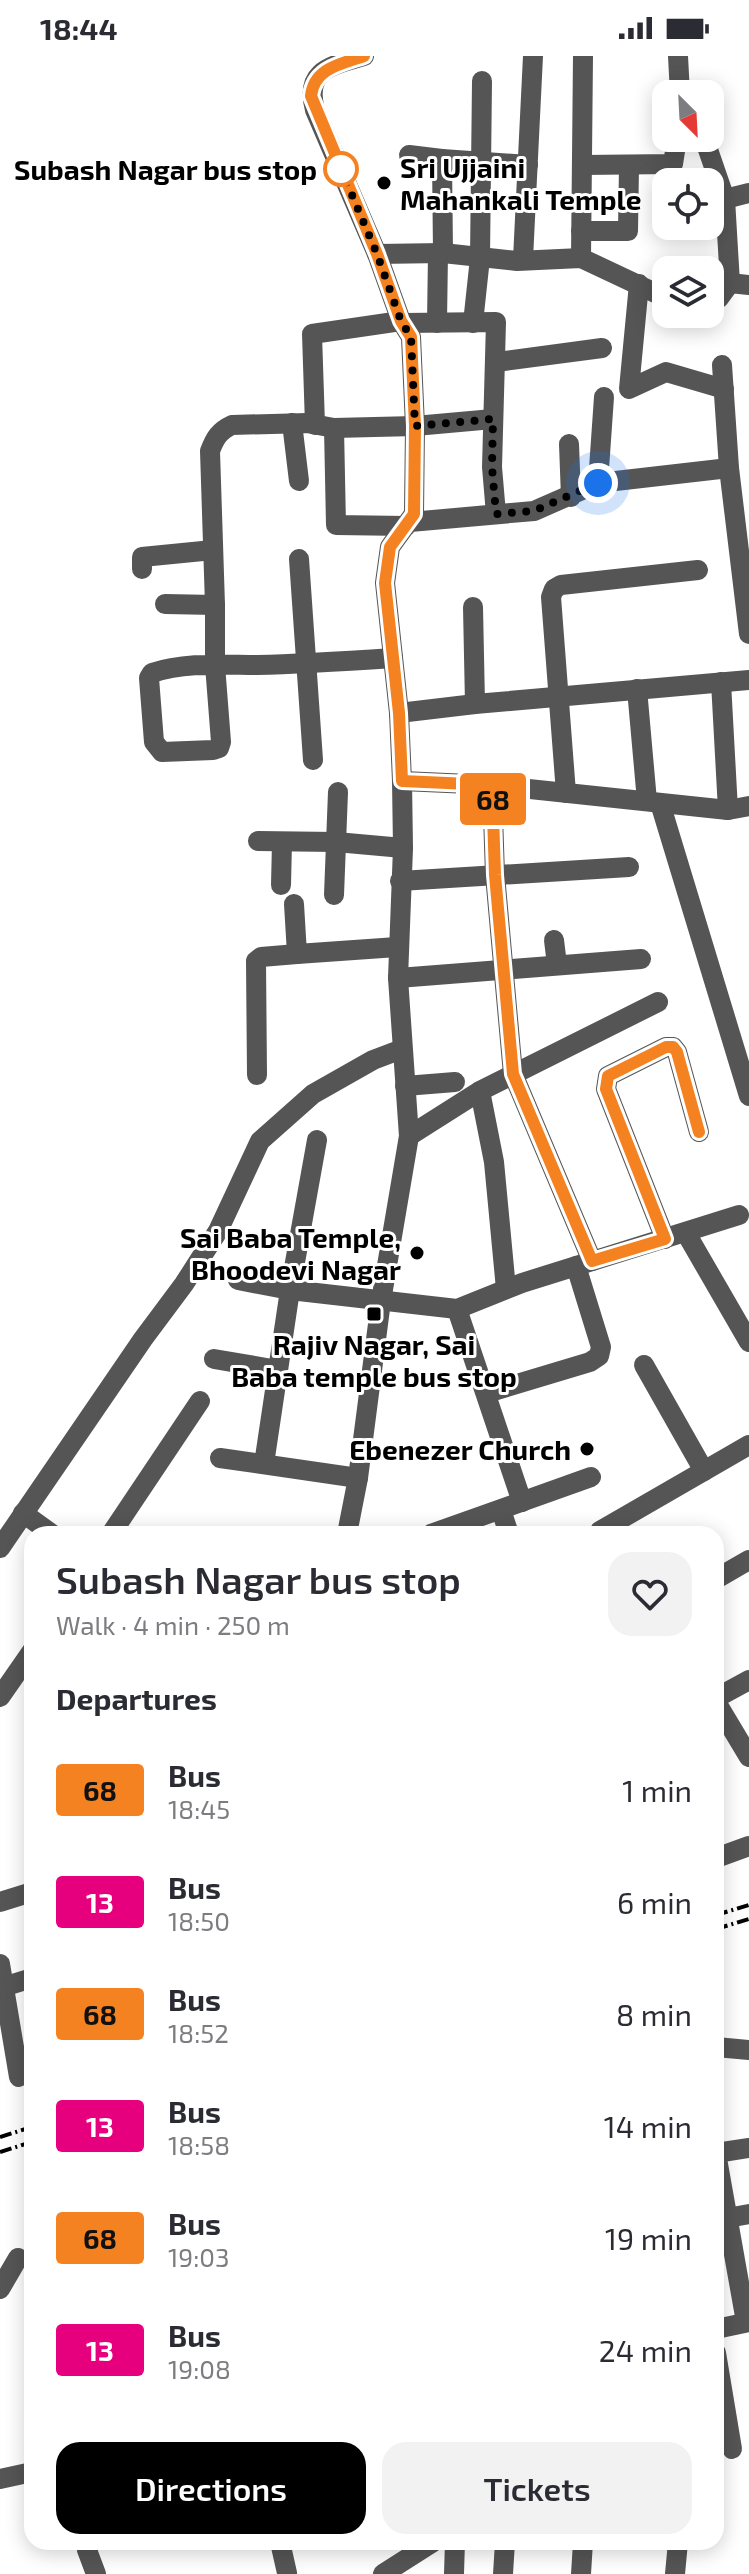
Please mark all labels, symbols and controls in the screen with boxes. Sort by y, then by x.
text: 18:44 [40,10,118,46]
north arrow [652,80,724,152]
map controls [652,80,724,328]
place label: Sri Ujjaini Mahankali Temple [400,150,641,216]
place label: Subash Nagar bus stop [14,152,317,186]
marker: Subash Nagar bus stop [324,152,358,186]
button: locate [652,168,724,240]
marker: Sri Ujjaini Mahankali Temple [375,174,393,192]
button: layers [652,256,724,328]
your location [578,463,618,503]
line badge: 68 [457,773,529,825]
text: 68 [476,782,510,816]
place label: Sai Baba Temple, Bhoodevi Nagar [180,1220,401,1286]
marker: Sai Baba Temple, Bhoodevi Nagar [408,1244,426,1262]
marker: Rajiv Nagar, Sai Baba temple bus stop [365,1305,383,1323]
place label: Rajiv Nagar, Sai Baba temple bus stop [231,1327,517,1393]
place label: Ebenezer Church [349,1432,571,1466]
marker: Ebenezer Church [578,1440,596,1458]
button: heart [608,1552,692,1636]
text: Subash Nagar bus stop [56,1556,461,1602]
text: Walk · 4 min · 250 m [56,1609,290,1640]
text: Departures [56,1680,217,1716]
text: Bus [168,1757,221,1793]
text: 1 min [622,1772,692,1808]
text: 68 [83,1773,117,1807]
text: 18:45 [168,1793,230,1824]
text: Bus [168,1869,221,1905]
text: 6 min [617,1884,692,1920]
text: 13 [86,1885,114,1919]
text: 18:50 [168,1905,230,1936]
text: Bus [168,1981,221,2017]
text: 8 min [616,1996,692,2032]
text: 68 [83,1997,117,2031]
text: 18:52 [168,2017,229,2048]
text: Bus [168,2093,221,2129]
text: 14 min [604,2108,692,2144]
text: 13 [86,2109,114,2143]
text: 18:58 [168,2129,230,2160]
text: Bus [168,2205,221,2241]
text: 19 min [605,2220,692,2256]
text: 68 [83,2221,117,2255]
text: 19:03 [168,2241,230,2272]
text: Bus [168,2317,221,2353]
text: 24 min [599,2332,692,2368]
text: 13 [86,2333,114,2367]
text: 19:08 [168,2353,231,2384]
button: Directions [56,2442,366,2534]
button: Tickets [382,2442,692,2534]

